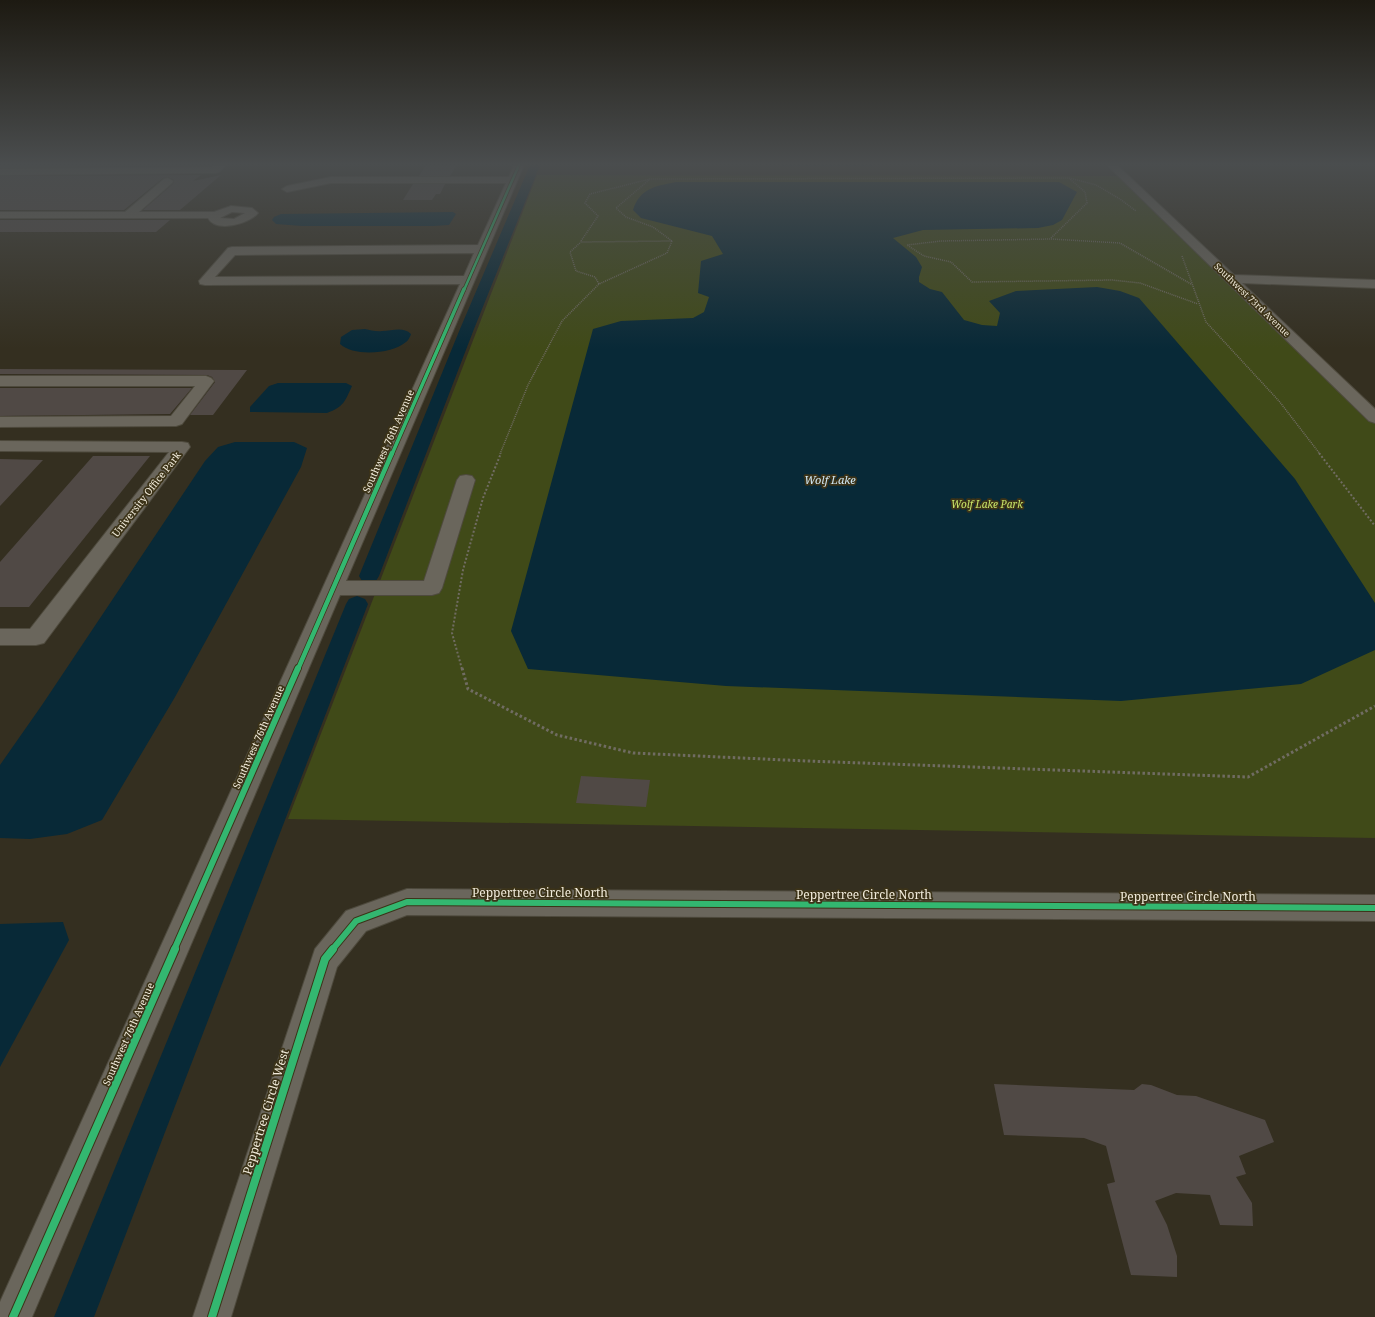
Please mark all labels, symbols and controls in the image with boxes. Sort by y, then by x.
street label: Southwest 73rd Avenue [1211,260,1293,340]
street label: Southwest 76th Avenue [359,387,417,495]
street label: University Office Park [108,448,184,540]
water label: Wolf Lake [804,472,856,487]
park label: Wolf Lake Park [951,497,1023,511]
street label: Southwest 76th Avenue [229,683,287,791]
street label: Peppertree Circle North [472,884,608,901]
street label: Peppertree Circle North [796,886,932,903]
street label: Peppertree Circle North [1120,888,1256,905]
street label: Southwest 76th Avenue [99,980,157,1088]
street label: Peppertree Circle West [238,1047,293,1177]

